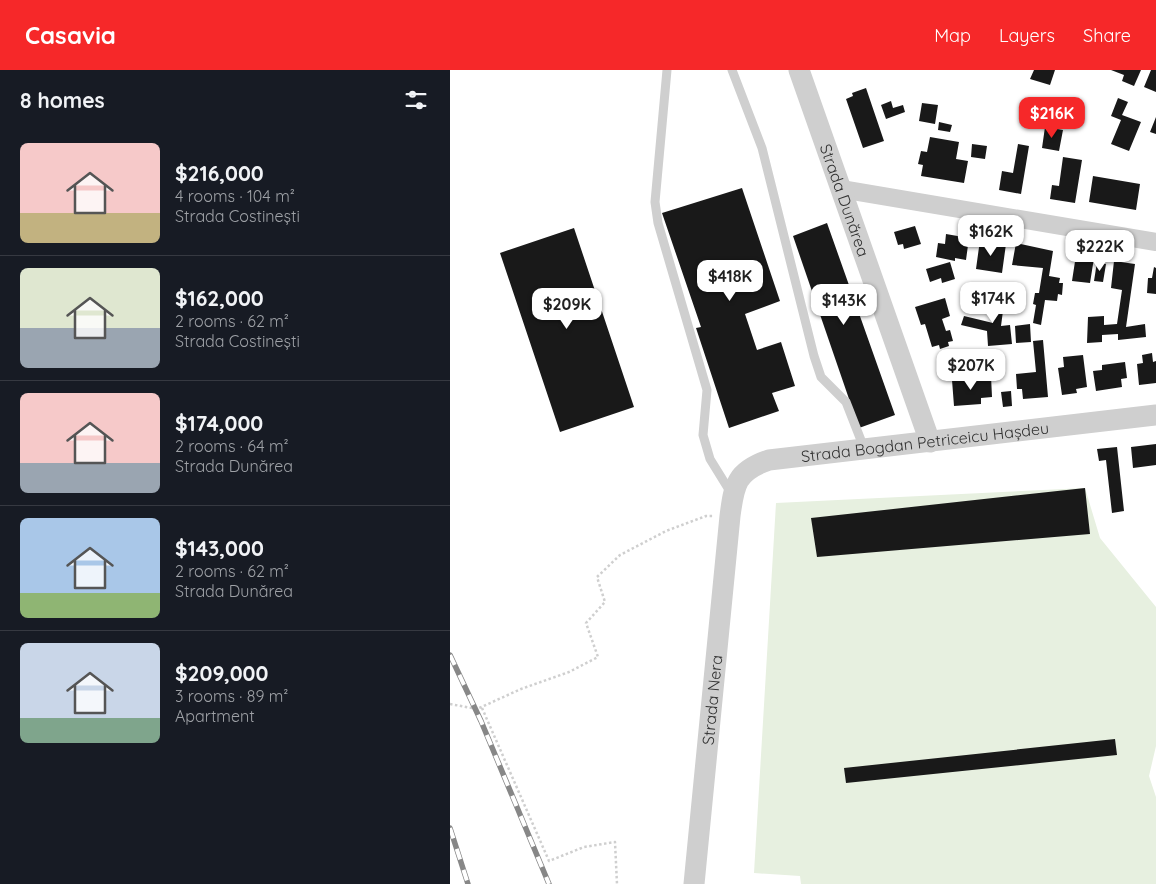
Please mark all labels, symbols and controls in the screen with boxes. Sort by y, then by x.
text: Casavia [25,20,116,50]
text: Map [934,24,971,47]
text: Layers [999,24,1055,47]
text: Share [1083,24,1131,47]
icon: filters [402,86,430,114]
text: 8 homes [20,87,105,113]
pin: $216K [1017,97,1087,139]
text: $216K [1030,103,1074,123]
street label: Strada Dunărea [816,141,874,259]
text: $216,000 [175,160,264,186]
icon: home [60,163,120,223]
text: 4 rooms · 104 m² [175,186,295,206]
text: Strada Costinești [175,206,300,226]
pin: $162K [956,214,1026,257]
text: $162K [969,221,1013,241]
pin: $222K [1065,230,1135,272]
text: $222K [1076,236,1124,256]
pin: $418K [695,260,765,302]
text: $418K [708,266,752,286]
pin: $174K [958,282,1028,324]
pin: $143K [809,284,879,326]
text: $162,000 [175,285,264,311]
icon: home [60,288,120,348]
pin: $209K [532,288,602,330]
text: $174K [971,288,1015,308]
text: $143K [822,290,866,310]
text: $209K [543,294,591,314]
text: 2 rooms · 62 m² [175,311,289,331]
text: Strada Costinești [175,331,300,351]
pin: $207K [936,348,1006,391]
text: $207K [947,355,995,375]
text: $174,000 [175,410,263,436]
icon: home [60,413,120,473]
street label: Strada Bogdan Petriceicu Hașdeu [800,418,1050,466]
text: 2 rooms · 64 m² [175,436,289,456]
text: Strada Dunărea [175,456,293,476]
text: $143,000 [175,535,264,561]
icon: home [60,538,120,598]
text: 2 rooms · 62 m² [175,561,289,581]
text: Strada Dunărea [175,581,293,601]
street label: Strada Nera [698,654,726,746]
text: $209,000 [175,660,268,686]
icon: home [60,663,120,723]
text: 3 rooms · 89 m² [175,686,288,706]
text: Apartment [175,706,255,726]

